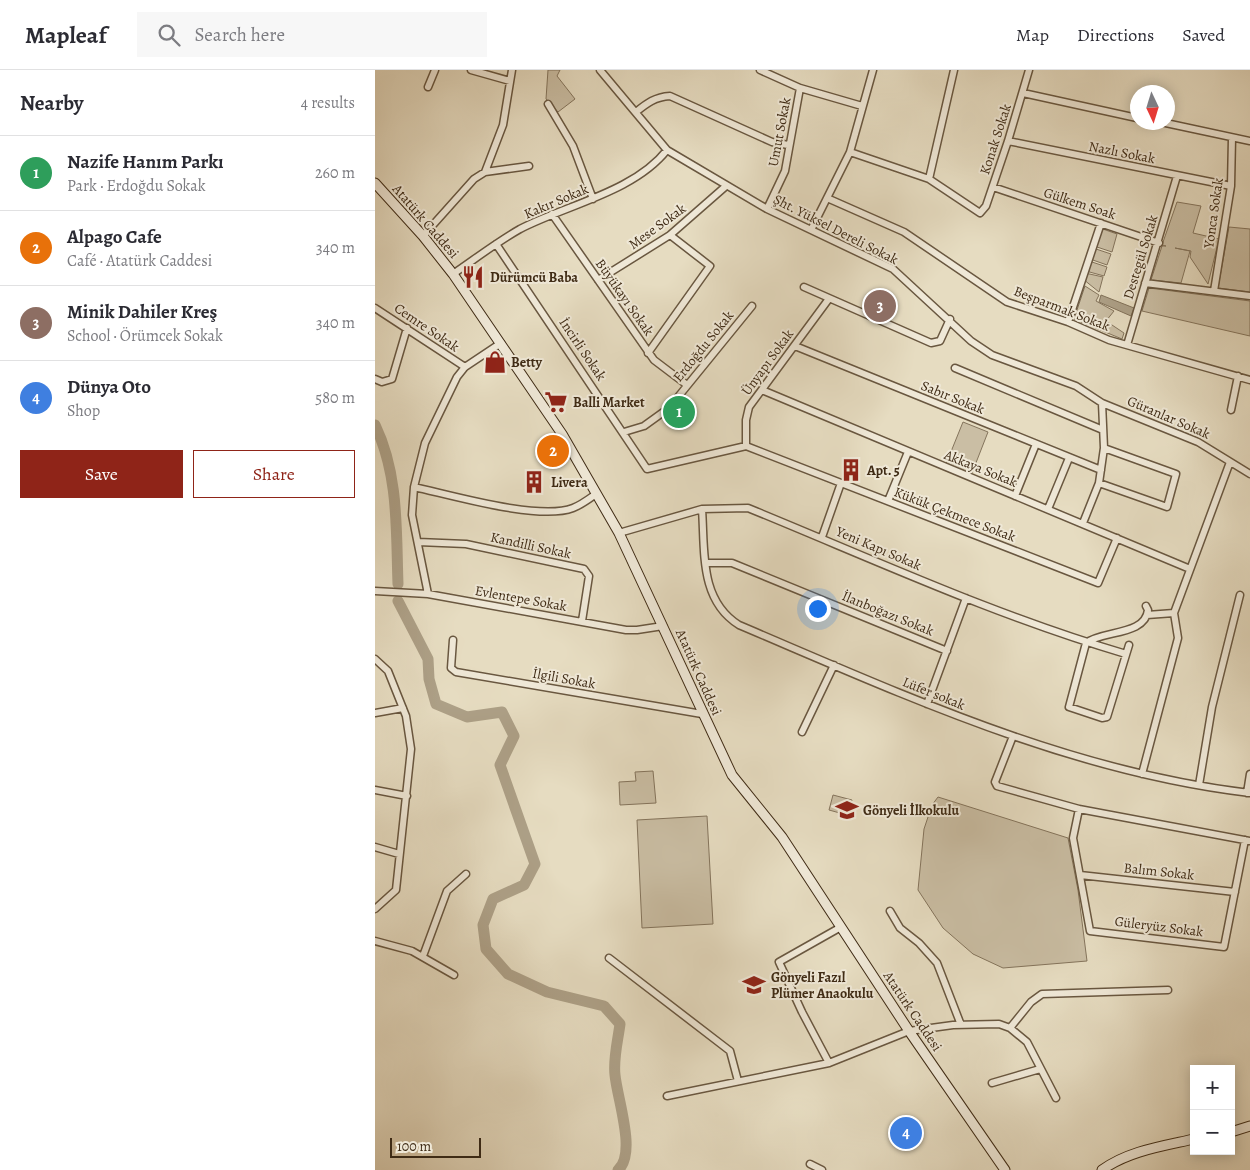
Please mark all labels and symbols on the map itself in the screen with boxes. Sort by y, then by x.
north arrow [1130,85,1175,130]
street label: Umut Sokak [763,96,796,168]
street label: Konak Sokak [975,101,1016,177]
street label: Nazlı Sokak [1087,137,1157,168]
street label: Yonca Sokak [1199,177,1228,251]
street label: Atatürk Caddesi [387,179,463,263]
street label: Kakır Sokak [521,179,591,224]
street label: Gülkem Soak [1041,183,1118,224]
street label: Şht. Yüksel Dereli Sokak [770,190,902,269]
street label: Mese Sokak [625,199,690,254]
street label: Destegül Sokak [1119,212,1162,302]
street label: Büyükayı Sokak [591,255,658,340]
restaurant icon: Dürümcü Baba [460,264,486,290]
place label: Dürümcü Baba [490,268,578,287]
street label: Beşparmak Sokak [1011,281,1113,336]
pin: 3 [864,287,896,325]
street label: Cemre Sokak [390,299,463,356]
street label: Erdoğdu Sokak [669,307,738,386]
street label: İncirli Sokak [555,314,611,385]
street label: Ünyapı Sokak [737,325,798,399]
shop icon: Betty [482,349,508,375]
place label: Betty [511,353,542,372]
street label: Sabır Sokak [918,376,988,419]
supermarket icon: Balli Market [543,389,569,415]
street label: Güranlar Sokak [1124,391,1213,443]
place label: Balli Market [573,393,645,412]
pin: 1 [663,393,695,431]
pin: 2 [537,432,569,470]
street label: Akkaya Sokak [940,445,1020,492]
building icon: Apt. 5 [838,457,864,483]
place label: Apt. 5 [866,461,900,480]
building icon: Livera [521,469,547,495]
place label: Livera [551,473,588,492]
street label: Kükük Çekmece Sokak [891,482,1018,546]
street label: Yeni Kapı Sokak [832,522,925,575]
street label: Kandilli Sokak [489,528,573,563]
street label: Evlentepe Sokak [473,581,568,616]
street label: İlanboğazı Sokak [839,586,937,641]
your location [805,596,831,622]
street label: Atatürk Caddesi [671,625,726,718]
street label: İlgili Sokak [531,664,597,693]
street label: Lüfer sokak [900,672,968,715]
school or university icon: Gönyeli İlkokulu [834,797,860,823]
place label: Gönyeli İlkokulu [863,801,959,820]
street label: Balım Sokak [1123,858,1195,885]
street label: Güleryüz Sokak [1114,912,1204,941]
street label: Atatürk Caddesi [878,967,946,1055]
place label: Gönyeli Fazıl Plümer Anaokulu [771,968,874,1003]
school or university icon: Gönyeli Fazıl Plümer Anaokulu [741,972,767,998]
pin: 4 [890,1114,922,1152]
scale bar [390,1135,481,1158]

